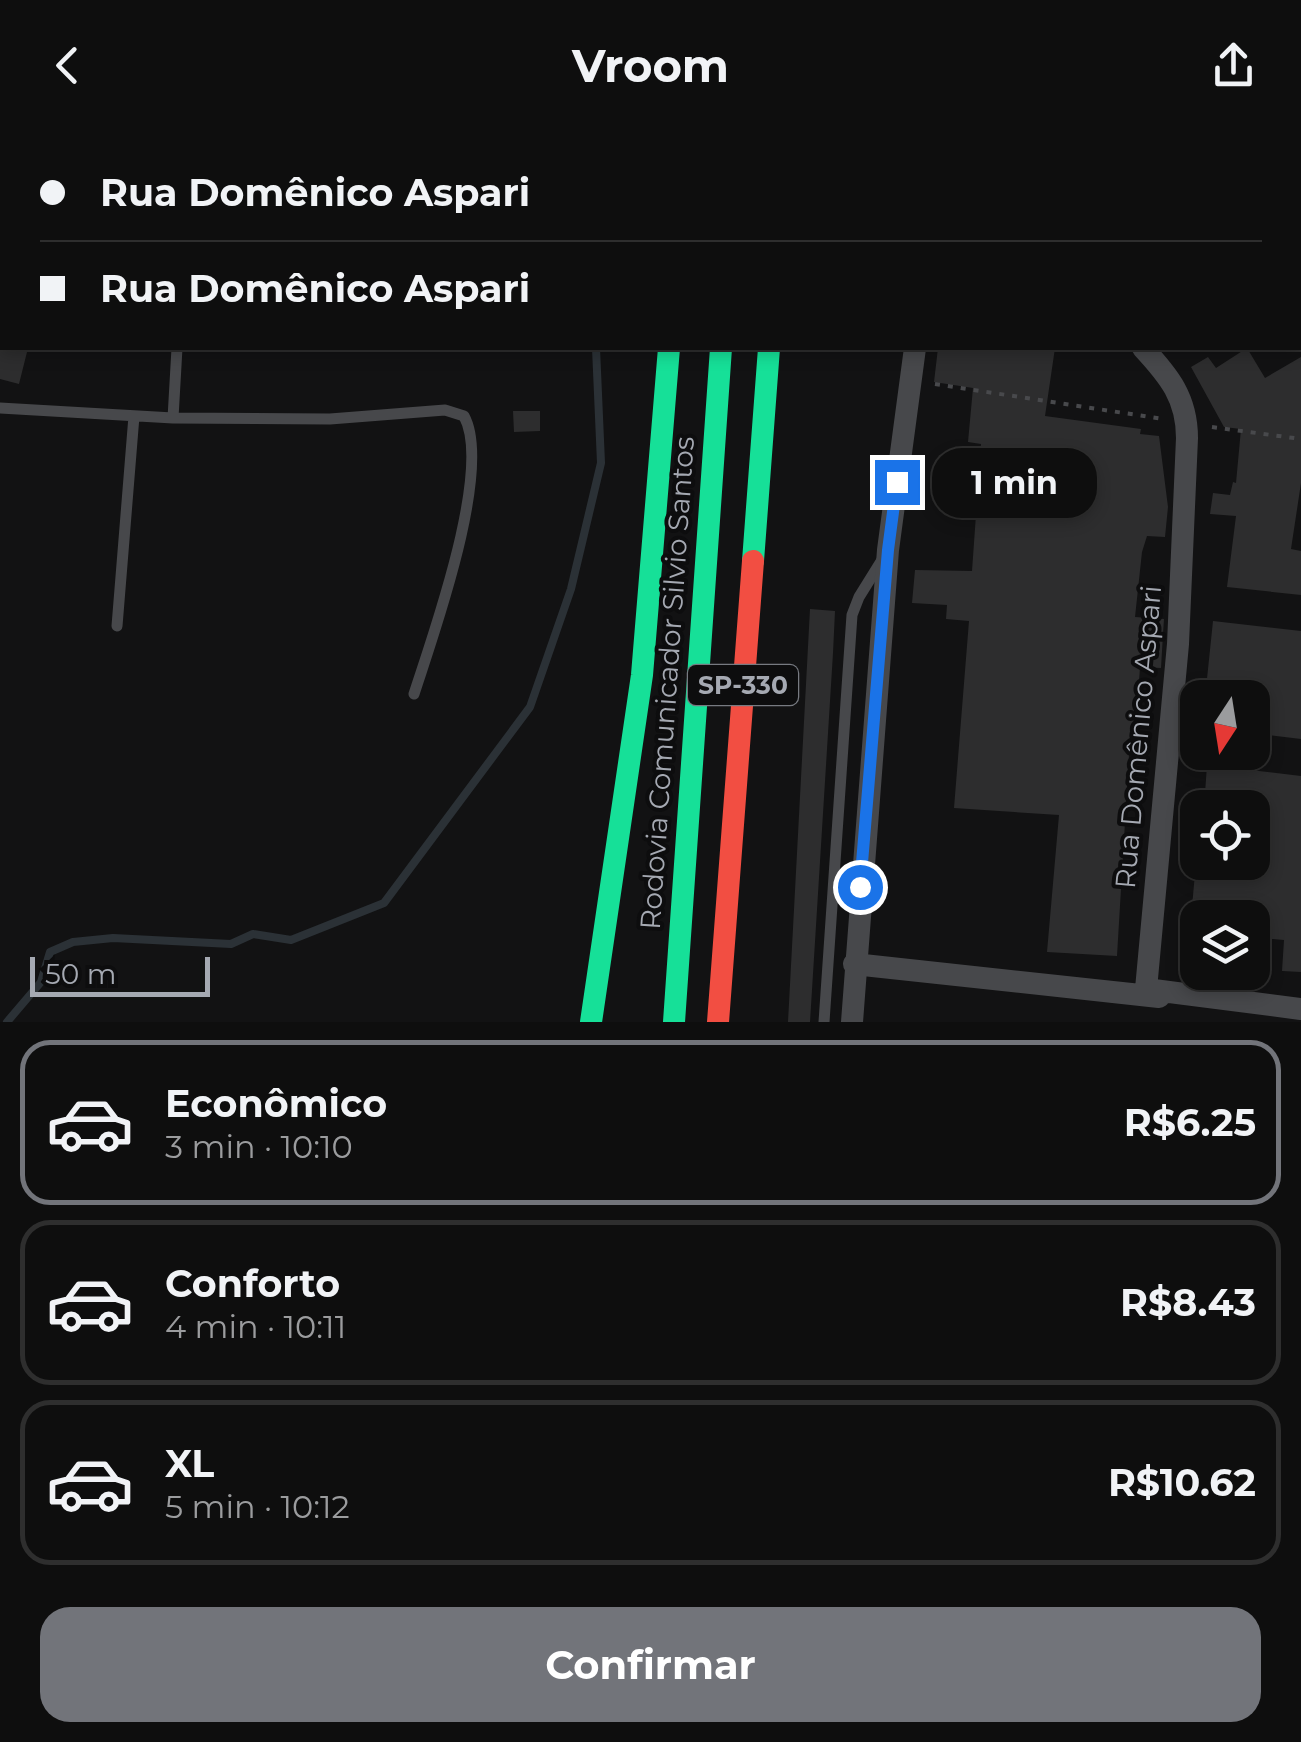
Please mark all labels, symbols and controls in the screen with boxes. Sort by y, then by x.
icon: back [40,38,95,93]
text: Vroom [572,38,729,93]
icon: share [1206,38,1261,93]
text: Rua Domênico Aspari [100,169,530,216]
text: Rua Domênico Aspari [100,265,530,312]
street label: Rodovia Comunicador Silvio Santos [633,435,701,931]
callout: 1 min [932,447,1097,517]
route end [875,460,920,505]
text: 1 min [971,463,1058,502]
street label: Rua Domênico Aspari [1108,584,1168,890]
road number: SP-330 [688,665,798,705]
north arrow [1180,680,1270,770]
map controls [1180,680,1270,990]
button: locate [1180,790,1270,880]
route start [838,865,883,910]
button: layers [1180,900,1270,990]
scale bar [30,952,210,996]
text: 50 m [45,957,116,991]
icon: car [45,1078,135,1168]
text: Econômico [165,1080,387,1127]
text: R$6.25 [1124,1099,1256,1146]
text: 3 min · 10:10 [165,1127,353,1166]
icon: car [45,1258,135,1348]
text: Conforto [165,1260,340,1307]
text: R$8.43 [1120,1279,1256,1326]
text: 4 min · 10:11 [165,1307,346,1346]
icon: car [45,1438,135,1528]
text: XL [165,1440,214,1487]
text: R$10.62 [1108,1459,1256,1506]
text: 5 min · 10:12 [165,1487,350,1526]
button: Confirmar [40,1607,1261,1722]

